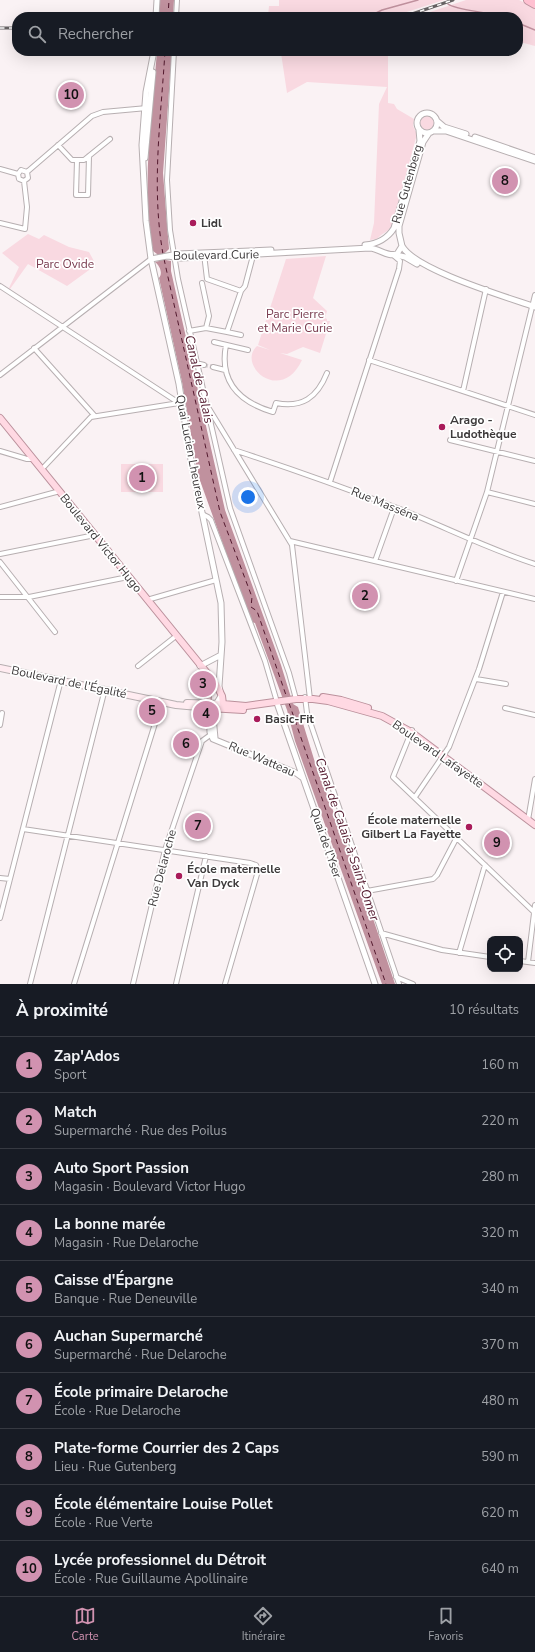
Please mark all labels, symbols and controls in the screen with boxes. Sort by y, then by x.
search box [12,12,523,56]
icon: search [26,23,48,45]
text: Rechercher [58,24,133,44]
pin: 10 [58,80,84,110]
street label: Rue Gutenberg [388,143,426,225]
pin: 8 [492,166,518,196]
place label: Lidl [201,215,222,231]
marker: Lidl [188,218,198,228]
street label: Boulevard Curie [173,246,259,264]
park label: Parc Ovide [36,256,94,272]
park label: Parc Pierre et Marie Curie [258,306,332,336]
water label: Canal de Calais [180,333,218,425]
street label: Quai Lucien Lheureux [172,394,210,511]
place label: Arago - Ludothèque [450,412,517,442]
marker: Arago - Ludothèque [437,422,447,432]
pin: 1 [129,463,155,493]
street label: Rue Masséna [349,483,421,525]
your location [238,487,258,507]
street label: Boulevard Victor Hugo [56,490,146,596]
pin: 2 [352,581,378,611]
street label: Boulevard de l'Égalité [10,662,128,702]
pin: 3 [190,669,216,699]
pin: 5 [139,696,165,726]
pin: 4 [193,699,219,729]
place label: Basic-Fit [265,711,314,727]
marker: Basic-Fit [252,714,262,724]
street label: Boulevard Lafayette [389,716,487,792]
pin: 6 [173,729,199,759]
street label: Rue Watteau [226,738,298,780]
water label: Canal de Calais à Saint-Omer [311,755,384,924]
street label: Quai de l'Yser [307,806,346,881]
pin: 7 [185,811,211,841]
place label: École maternelle Gilbert La Fayette [361,812,461,842]
marker: École maternelle Gilbert La Fayette [464,822,474,832]
street label: Rue Delaroche [144,828,180,908]
pin: 9 [484,828,510,858]
place label: École maternelle Van Dyck [186,861,281,891]
marker: École maternelle Van Dyck [174,871,184,881]
map controls [487,936,523,972]
button: locate [487,936,523,972]
text: À proximité [16,999,108,1022]
text: 10 résultats [449,1001,519,1019]
text: Zap'Ados [54,1046,120,1066]
text: 1 [25,1056,33,1074]
text: 160 m [481,1056,519,1074]
text: Sport [54,1066,86,1084]
text: Match [54,1102,97,1122]
text: 2 [25,1112,33,1130]
text: 220 m [481,1112,519,1130]
text: Supermarché · Rue des Poilus [54,1122,227,1140]
text: Auto Sport Passion [54,1158,189,1178]
text: 3 [25,1168,33,1186]
text: 280 m [481,1168,519,1186]
text: Magasin · Boulevard Victor Hugo [54,1178,245,1196]
text: La bonne marée [54,1214,165,1234]
text: 4 [25,1224,33,1242]
text: 320 m [481,1224,519,1242]
text: Magasin · Rue Delaroche [54,1234,198,1252]
text: Caisse d'Épargne [54,1270,173,1290]
text: 5 [25,1280,33,1298]
text: 340 m [481,1280,519,1298]
text: Banque · Rue Deneuville [54,1290,197,1308]
text: Auchan Supermarché [54,1326,203,1346]
text: 6 [25,1336,33,1354]
text: 370 m [481,1336,519,1354]
text: Supermarché · Rue Delaroche [54,1346,227,1364]
text: École primaire Delaroche [54,1382,228,1402]
text: 7 [25,1392,33,1410]
text: 480 m [481,1392,519,1410]
text: École · Rue Delaroche [54,1402,181,1420]
text: Plate-forme Courrier des 2 Caps [54,1438,279,1458]
text: 8 [25,1448,33,1466]
text: 590 m [481,1448,519,1466]
text: Lieu · Rue Gutenberg [54,1458,176,1476]
text: École élémentaire Louise Pollet [54,1494,273,1514]
text: 9 [25,1504,33,1522]
text: 620 m [481,1504,519,1522]
text: École · Rue Verte [54,1514,153,1532]
text: Lycée professionnel du Détroit [54,1550,266,1570]
text: 10 [21,1560,37,1578]
text: 640 m [481,1560,519,1578]
text: École · Rue Guillaume Apollinaire [54,1570,248,1588]
tab: Carte [72,1605,99,1644]
tab: Itinéraire [242,1605,285,1644]
tab: Favoris [428,1605,463,1644]

